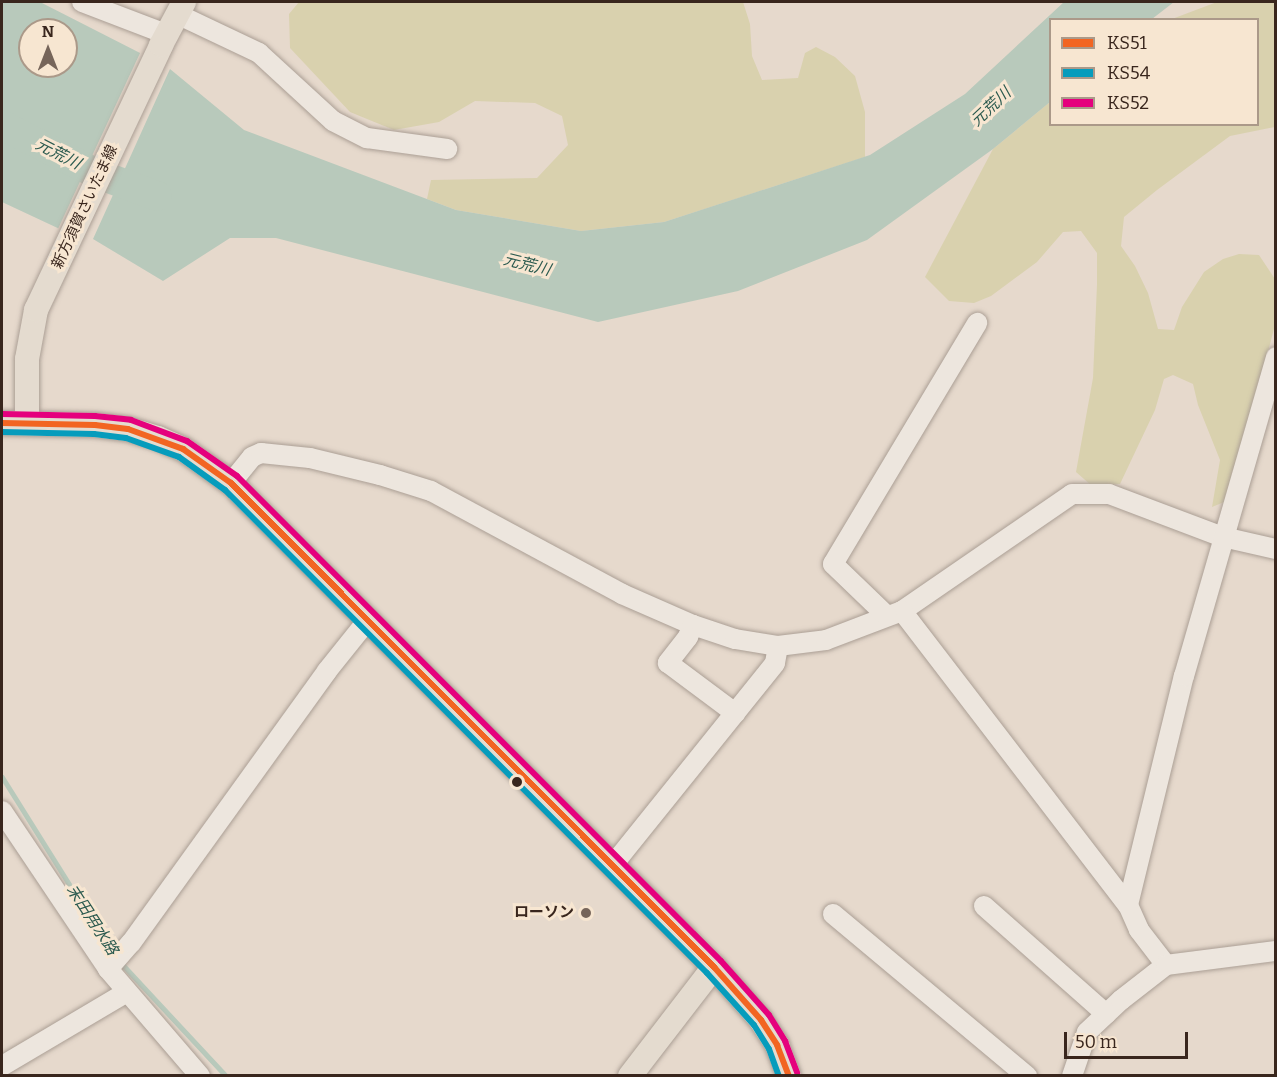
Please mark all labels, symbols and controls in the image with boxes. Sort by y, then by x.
north arrow [18,18,78,78]
legend [1049,18,1259,126]
text: N [42,22,54,41]
text: KS51 [1107,32,1147,54]
text: KS54 [1107,62,1150,84]
water label: 元荒川 [967,84,1015,130]
text: KS52 [1107,92,1149,114]
water label: 元荒川 [32,135,84,173]
street label: 新方須賀さいたま線 [48,142,122,272]
water label: 元荒川 [501,250,553,280]
unlabelled marker [511,776,523,788]
water label: 末田用水路 [62,881,122,959]
place label: ローソン [514,904,574,922]
marker: ローソン [579,906,593,920]
scale bar [1067,1020,1192,1058]
text: 50 m [1075,1031,1117,1053]

